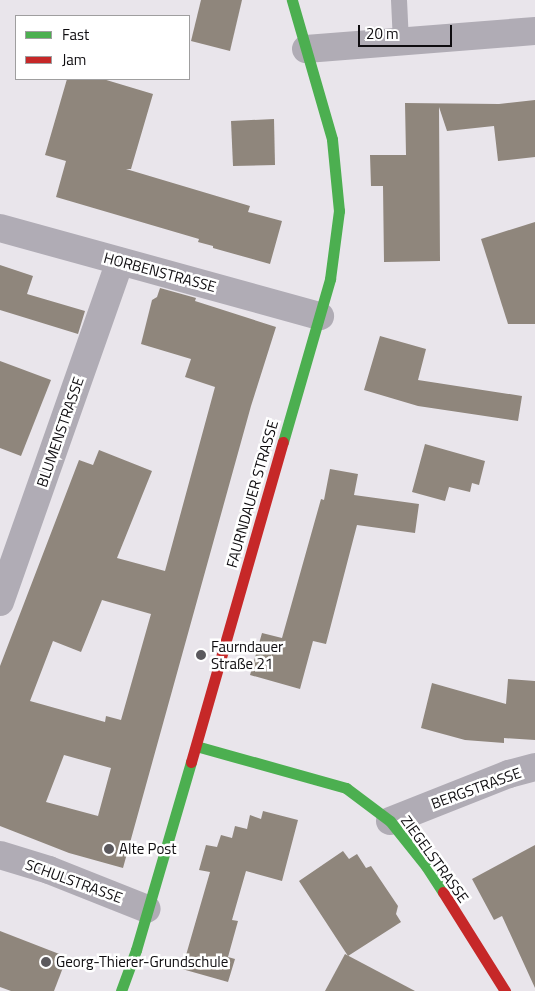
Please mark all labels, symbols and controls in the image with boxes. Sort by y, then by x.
legend [15,15,190,80]
scale bar [360,15,454,47]
text: 20 m [366,22,399,45]
text: Fast [62,23,89,46]
text: Jam [62,48,86,71]
street label: HORBENSTRASSE [102,248,218,296]
street label: BLUMENSTRASSE [33,374,87,490]
street label: FAURNDAUER STRASSE [222,418,282,570]
place label: Faurndauer Straße 21 [211,637,283,672]
marker: Faurndauer Straße 21 [195,649,207,661]
street label: BERGSTRASSE [428,763,524,813]
street label: ZIEGELSTRASSE [397,812,473,906]
place label: Alte Post [119,840,177,858]
marker: Alte Post [103,843,115,855]
street label: SCHULSTRASSE [23,855,125,907]
place label: Georg-Thierer-Grundschule [56,953,228,971]
marker: Georg-Thierer-Grundschule [40,956,52,968]

